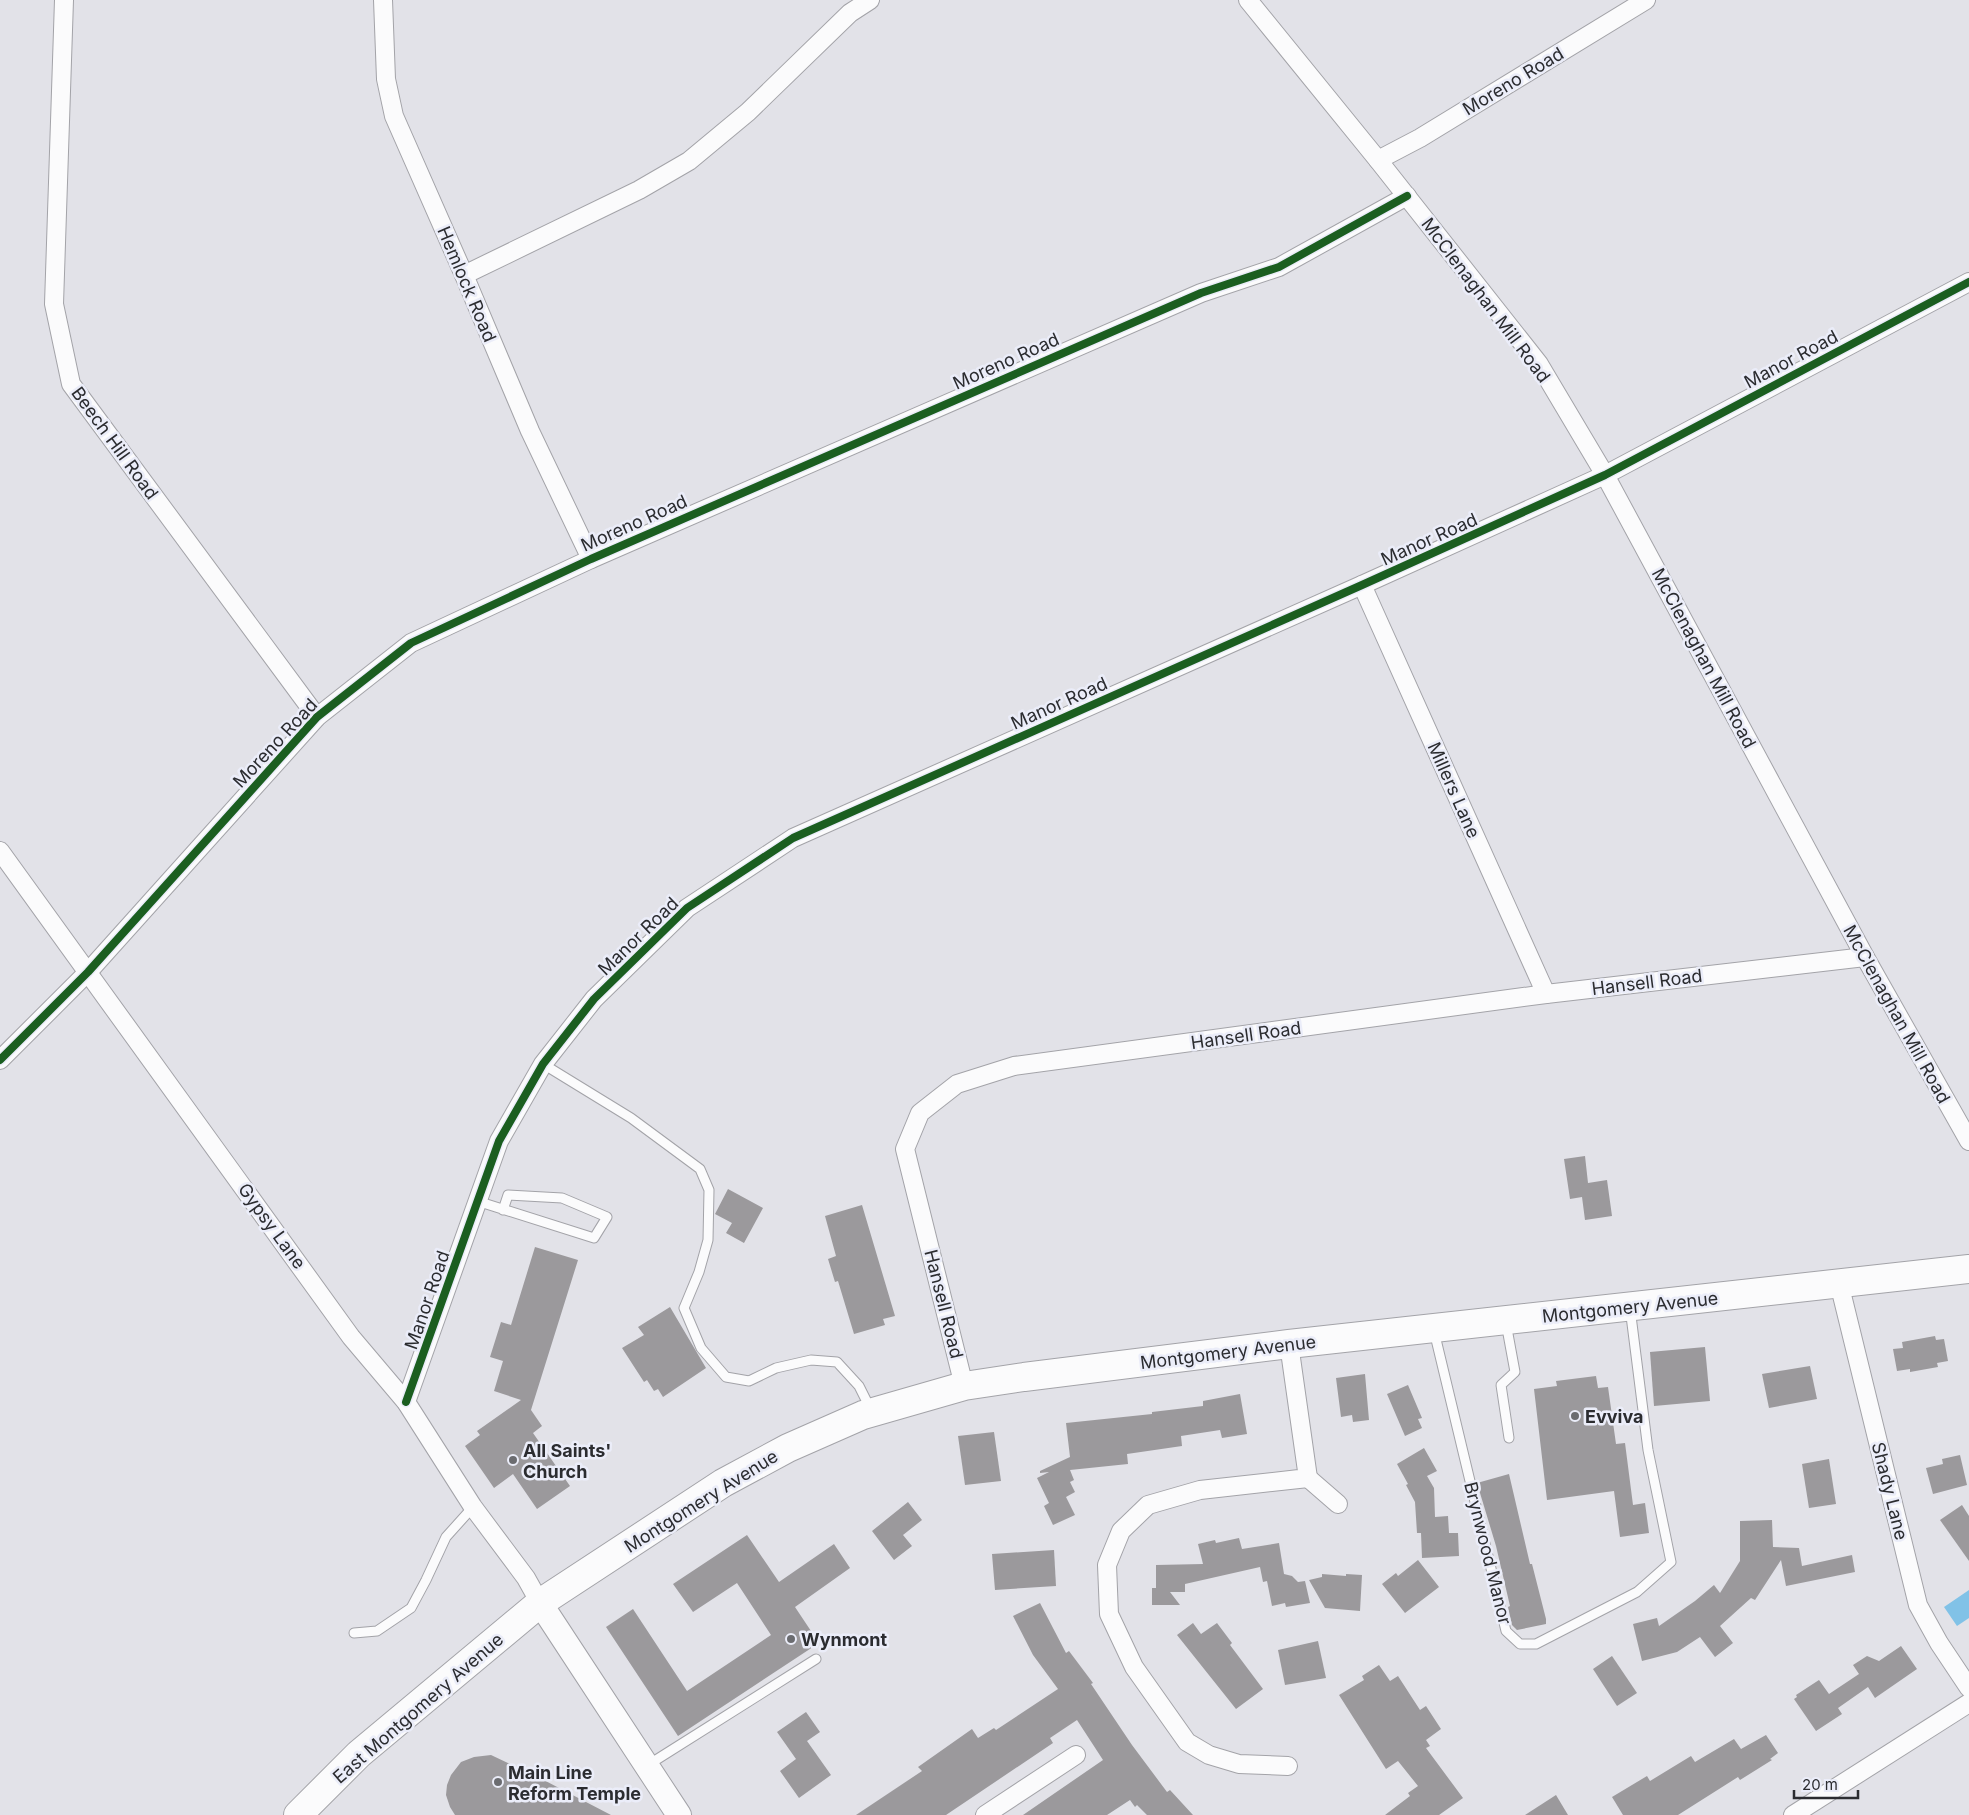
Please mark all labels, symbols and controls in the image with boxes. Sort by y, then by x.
street label: Moreno Road [1459,43,1567,119]
street label: McClenaghan Mill Road [1417,214,1555,386]
street label: Hemlock Road [433,223,501,345]
street label: Manor Road [1741,326,1841,392]
street label: Moreno Road [950,328,1062,394]
street label: Beech Hill Road [67,383,163,503]
street label: Moreno Road [578,490,690,556]
street label: Manor Road [1378,508,1480,570]
street label: McClenaghan Mill Road [1648,565,1760,751]
street label: Manor Road [1008,672,1110,734]
street label: Moreno Road [228,694,322,792]
street label: Millers Lane [1424,739,1484,841]
street label: Manor Road [594,893,682,979]
street label: McClenaghan Mill Road [1839,921,1955,1107]
street label: Hansell Road [1590,965,1704,999]
street label: Hansell Road [1189,1017,1303,1053]
street label: Gypsy Lane [234,1179,310,1273]
street label: Hansell Road [920,1247,968,1361]
street label: Manor Road [400,1248,454,1352]
street label: Montgomery Avenue [1541,1287,1719,1327]
street label: Montgomery Avenue [1139,1331,1317,1373]
place label: Evviva [1585,1406,1643,1427]
marker: Evviva [1569,1410,1581,1422]
place label: All Saints' Church [523,1440,611,1482]
street label: Shady Lane [1868,1440,1912,1542]
street label: Montgomery Avenue [620,1445,782,1557]
marker: All Saints' Church [507,1454,519,1466]
street label: Brynwood Manor [1460,1480,1516,1627]
street label: East Montgomery Avenue [329,1628,507,1788]
place label: Wynmont [801,1629,887,1650]
marker: Wynmont [785,1633,797,1645]
place label: Main Line Reform Temple [508,1762,641,1804]
scale bar [1794,1768,1858,1800]
text: 20 m [1802,1775,1838,1794]
marker: Main Line Reform Temple [492,1776,504,1788]

